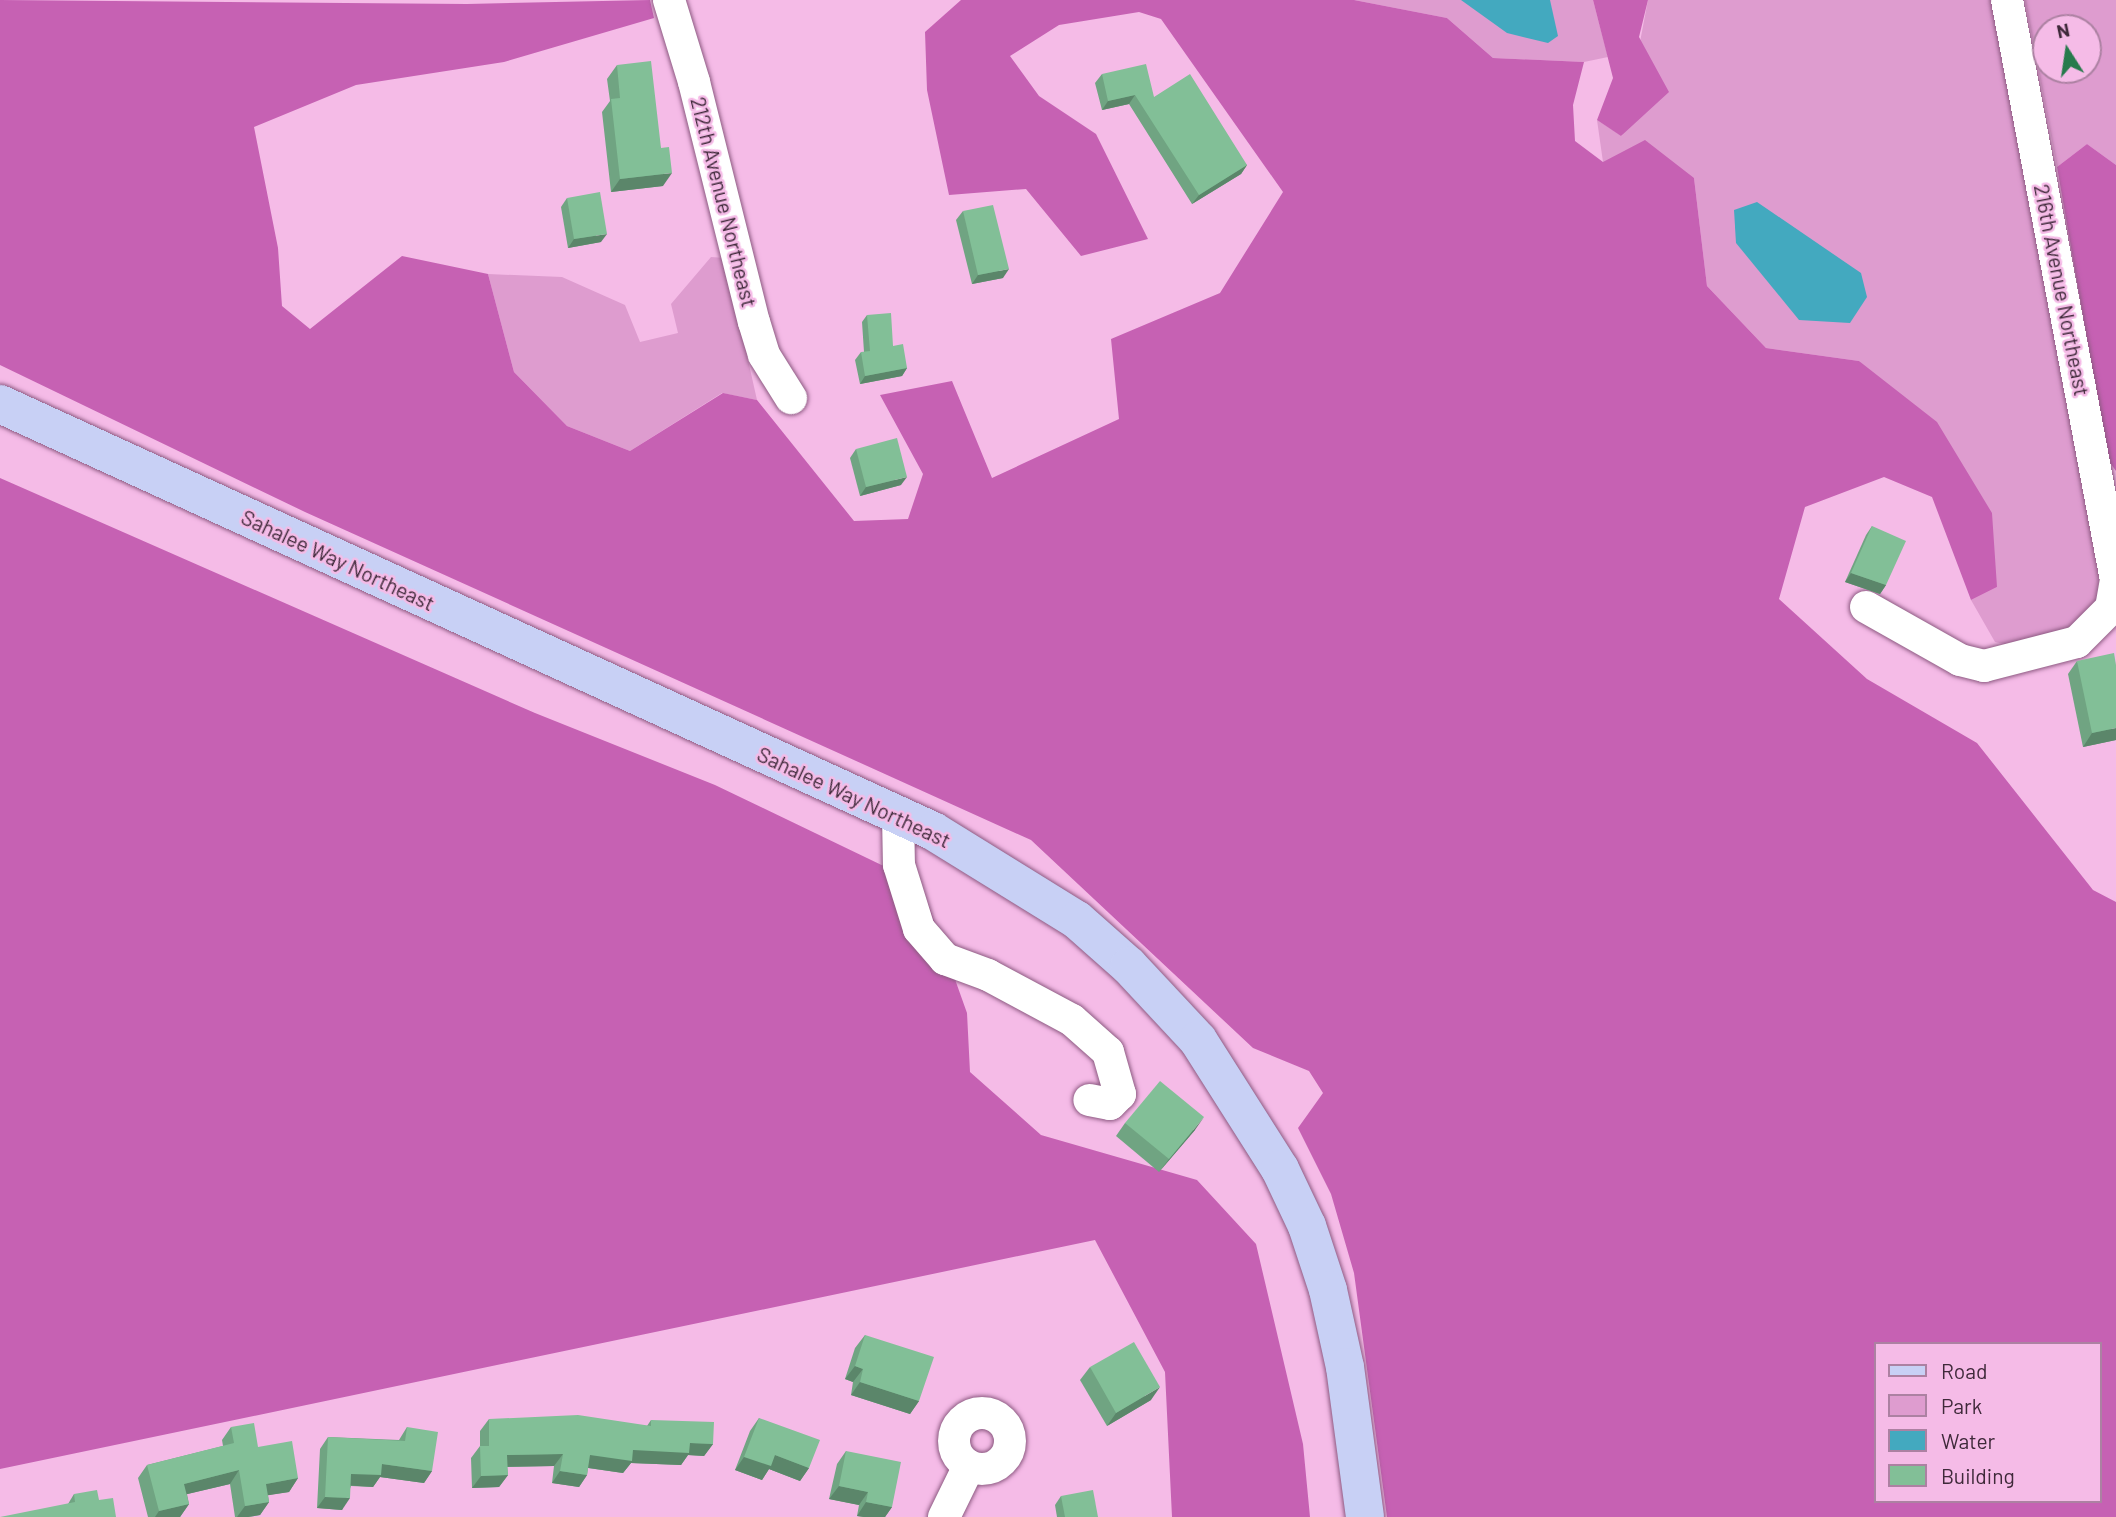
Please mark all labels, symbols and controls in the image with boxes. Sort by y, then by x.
north arrow [2032,14,2102,84]
text: N [2054,17,2072,42]
street label: 212th Avenue Northeast [686,94,762,310]
street label: 216th Avenue Northeast [2029,182,2095,398]
street label: Sahalee Way Northeast [237,504,439,616]
street label: Sahalee Way Northeast [753,741,955,853]
legend [1874,1342,2102,1503]
text: Road [1941,1358,1987,1383]
text: Park [1941,1393,1982,1418]
text: Water [1941,1428,1995,1453]
text: Building [1941,1463,2015,1488]

